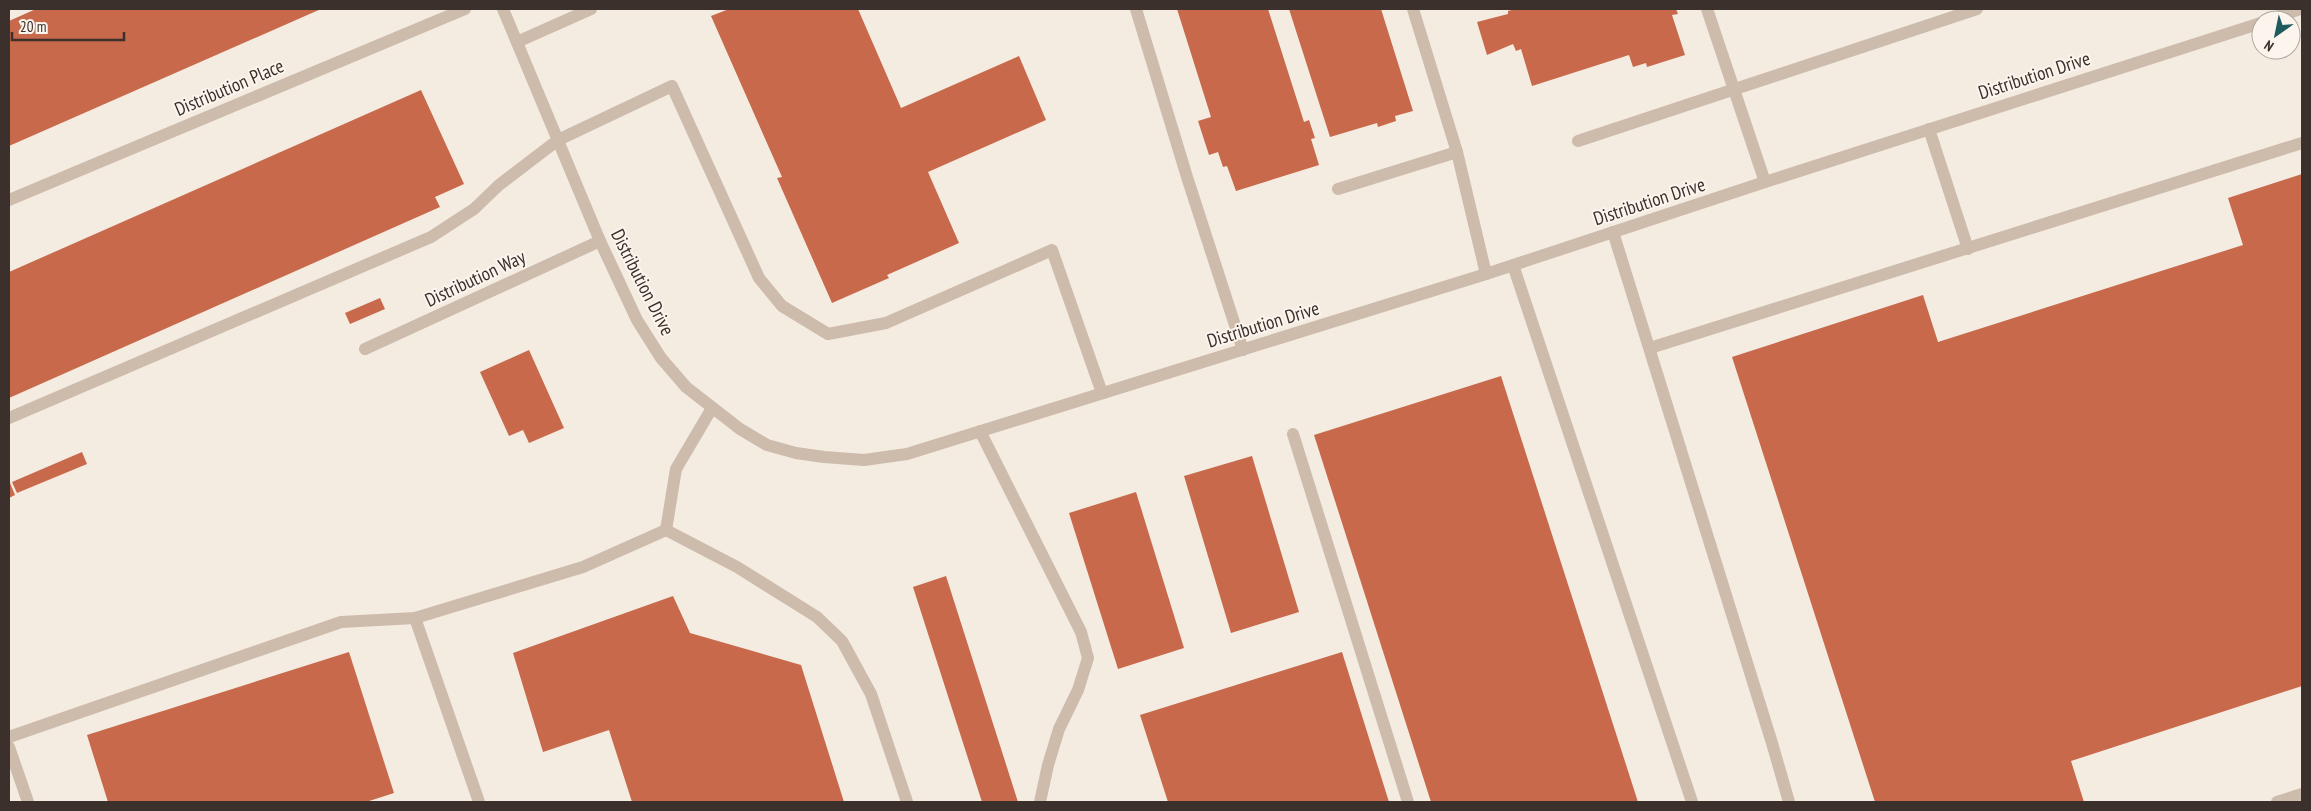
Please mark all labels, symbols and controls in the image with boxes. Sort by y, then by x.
scale bar [12,10,125,42]
north arrow [2251,10,2301,60]
text: 20 m [20,17,46,36]
text: N [2261,36,2277,56]
street label: Distribution Drive [1975,46,2093,104]
street label: Distribution Place [171,53,287,121]
street label: Distribution Drive [1590,172,1708,230]
street label: Distribution Drive [606,225,680,339]
street label: Distribution Way [421,244,530,312]
street label: Distribution Drive [1204,296,1322,352]

